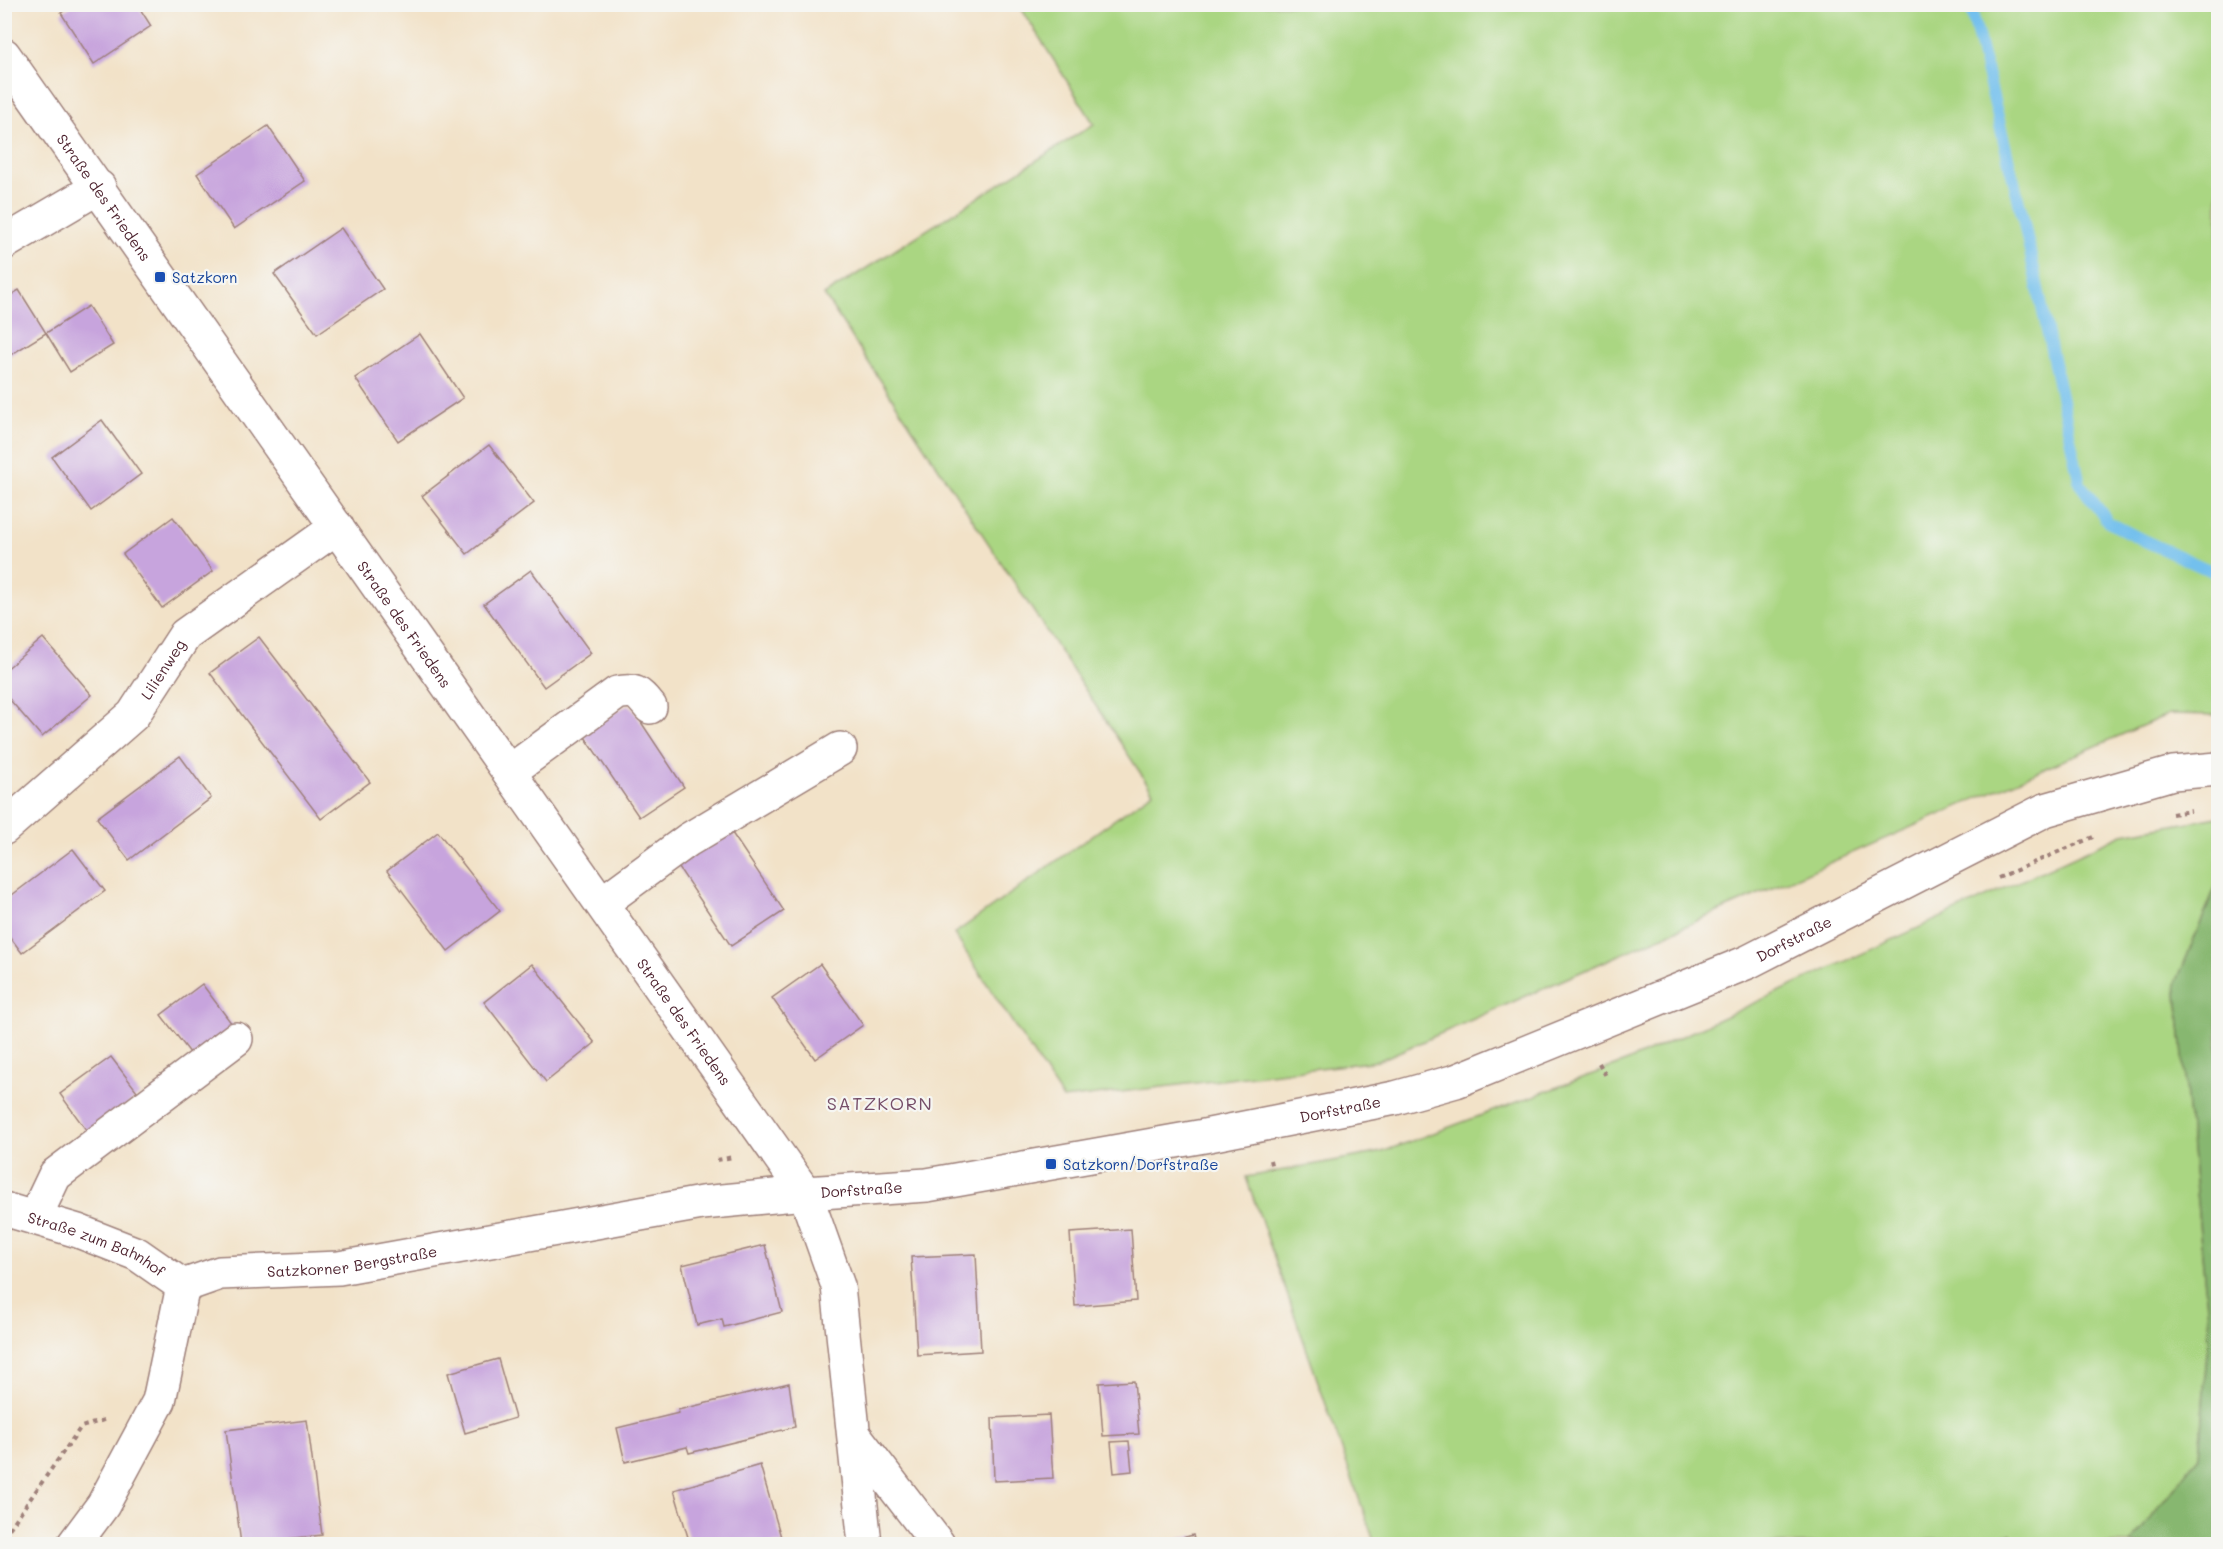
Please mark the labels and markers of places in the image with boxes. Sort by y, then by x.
place label: Satzkorn [172,267,237,287]
marker: Satzkorn [153,270,167,284]
place label: Satzkorn/Dorfstraße [1063,1154,1218,1174]
marker: Satzkorn/Dorfstraße [1044,1157,1058,1171]

